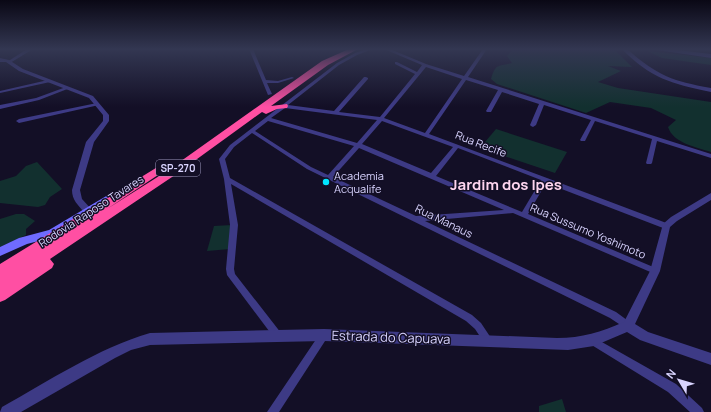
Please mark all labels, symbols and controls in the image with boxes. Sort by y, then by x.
street label: Rua Recife [453,127,509,160]
road number: SP-270 [156,160,200,176]
place label: Academia Acqualife [334,168,384,196]
street label: Rodovia Raposo Tavares [35,171,146,250]
district label: Jardim dos Ipes [450,174,562,195]
marker: Academia Acqualife [321,177,331,187]
street label: Rua Sussumo Yoshimoto [528,199,649,262]
street label: Rua Manaus [413,200,476,241]
street label: Estrada do Capuava [331,326,451,348]
north arrow [659,360,699,400]
text: N [662,366,679,381]

